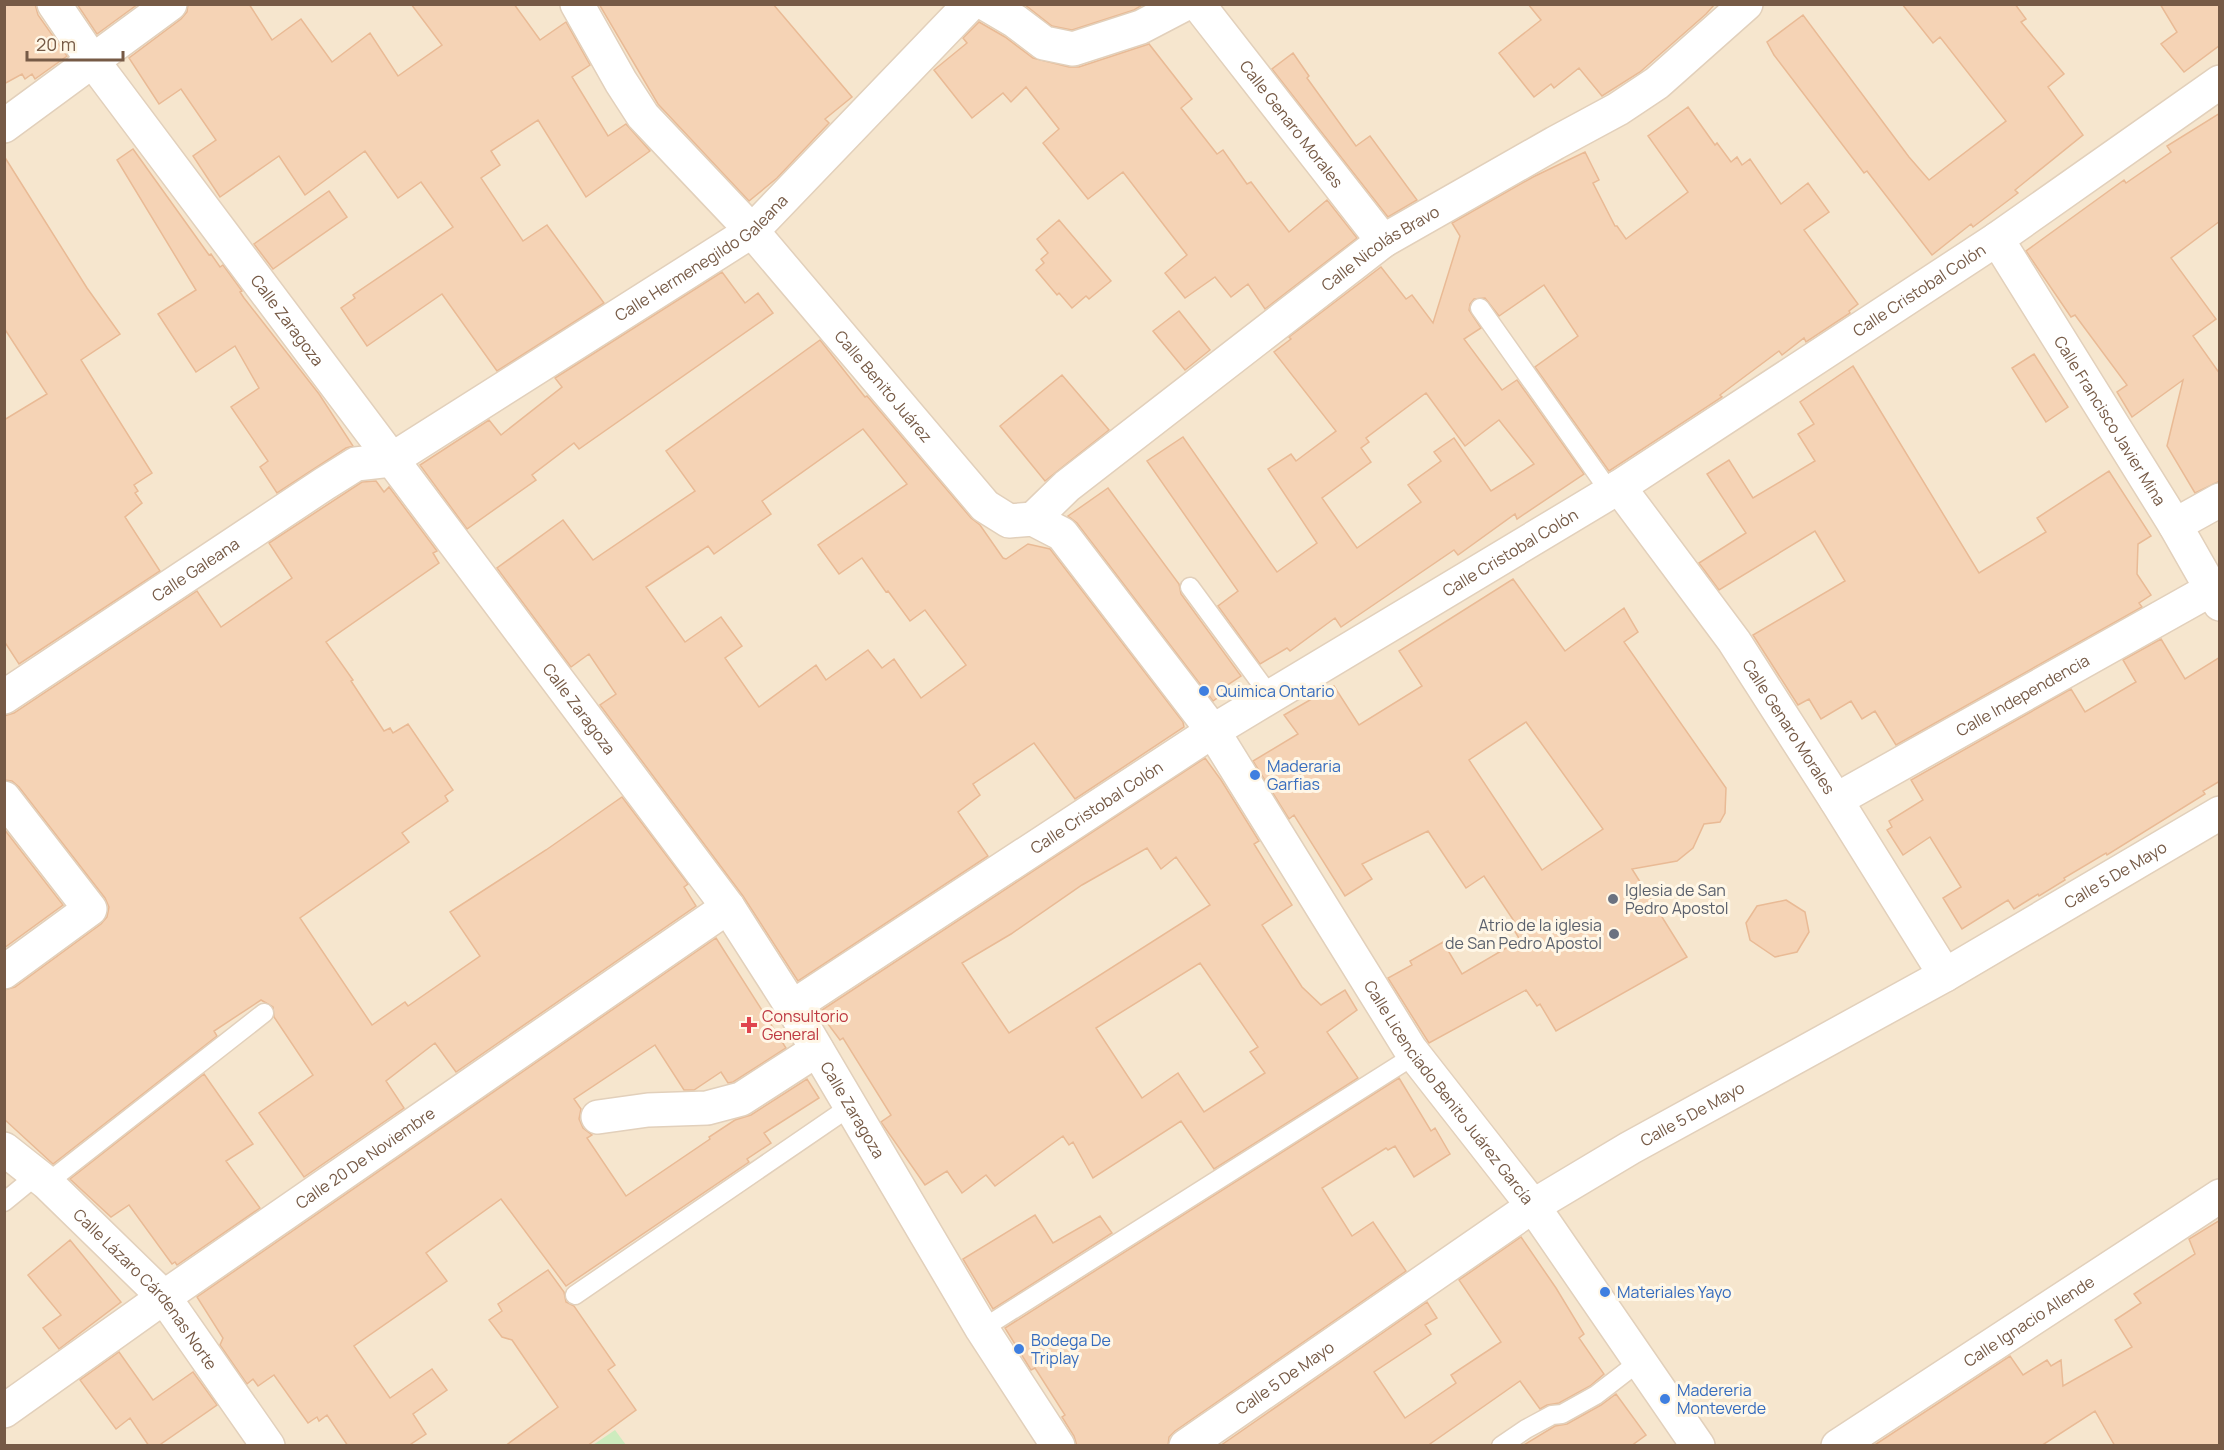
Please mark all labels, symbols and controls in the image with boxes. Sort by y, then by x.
scale bar [27,24,123,62]
text: 20 m [36,32,76,56]
street label: Calle Genaro Morales [1235,55,1348,192]
street label: Calle Hermenegildo Galeana [610,190,792,326]
street label: Calle Nicolás Bravo [1317,200,1443,296]
street label: Calle Cristobal Colón [1849,239,1990,342]
street label: Calle Zaragoza [246,270,329,370]
street label: Calle Benito Juárez [830,325,937,447]
street label: Calle Francisco Javier Mina [2049,332,2171,510]
street label: Calle Cristobal Colón [1438,503,1582,602]
street label: Calle Galeana [147,532,244,607]
street label: Calle Independencia [1952,649,2093,741]
street label: Calle Genaro Morales [1738,655,1840,798]
street label: Calle Zaragoza [538,659,621,759]
place label: Quimica Ontario [1216,680,1334,702]
marker: Quimica Ontario [1197,684,1211,698]
place label: Maderaria Garfias [1267,755,1341,795]
street label: Calle Cristobal Colón [1026,756,1167,859]
marker: Maderaria Garfias [1248,768,1262,782]
street label: Calle 5 De Mayo [2060,836,2171,913]
place label: Iglesia de San Pedro Apostol [1625,879,1728,919]
marker: Iglesia de San Pedro Apostol [1606,892,1620,906]
place label: Atrio de la iglesia de San Pedro Apostol [1445,914,1602,954]
marker: Atrio de la iglesia de San Pedro Apostol [1607,927,1621,941]
street label: Calle Licenciado Benito Juárez García [1359,976,1539,1209]
place label: Consultorio General [762,1005,849,1045]
marker: Consultorio General [740,1016,758,1034]
street label: Calle Zaragoza [816,1057,890,1162]
street label: Calle 5 De Mayo [1636,1076,1748,1151]
street label: Calle 20 De Noviembre [291,1102,439,1214]
street label: Calle Lázaro Cárdenas Norte [69,1204,222,1374]
street label: Calle Ignacio Allende [1959,1270,2098,1372]
place label: Materiales Yayo [1617,1281,1731,1303]
marker: Materiales Yayo [1598,1285,1612,1299]
place label: Bodega De Triplay [1031,1329,1111,1369]
street label: Calle 5 De Mayo [1231,1336,1339,1420]
marker: Bodega De Triplay [1012,1342,1026,1356]
place label: Madereria Monteverde [1677,1379,1766,1419]
marker: Madereria Monteverde [1658,1392,1672,1406]

